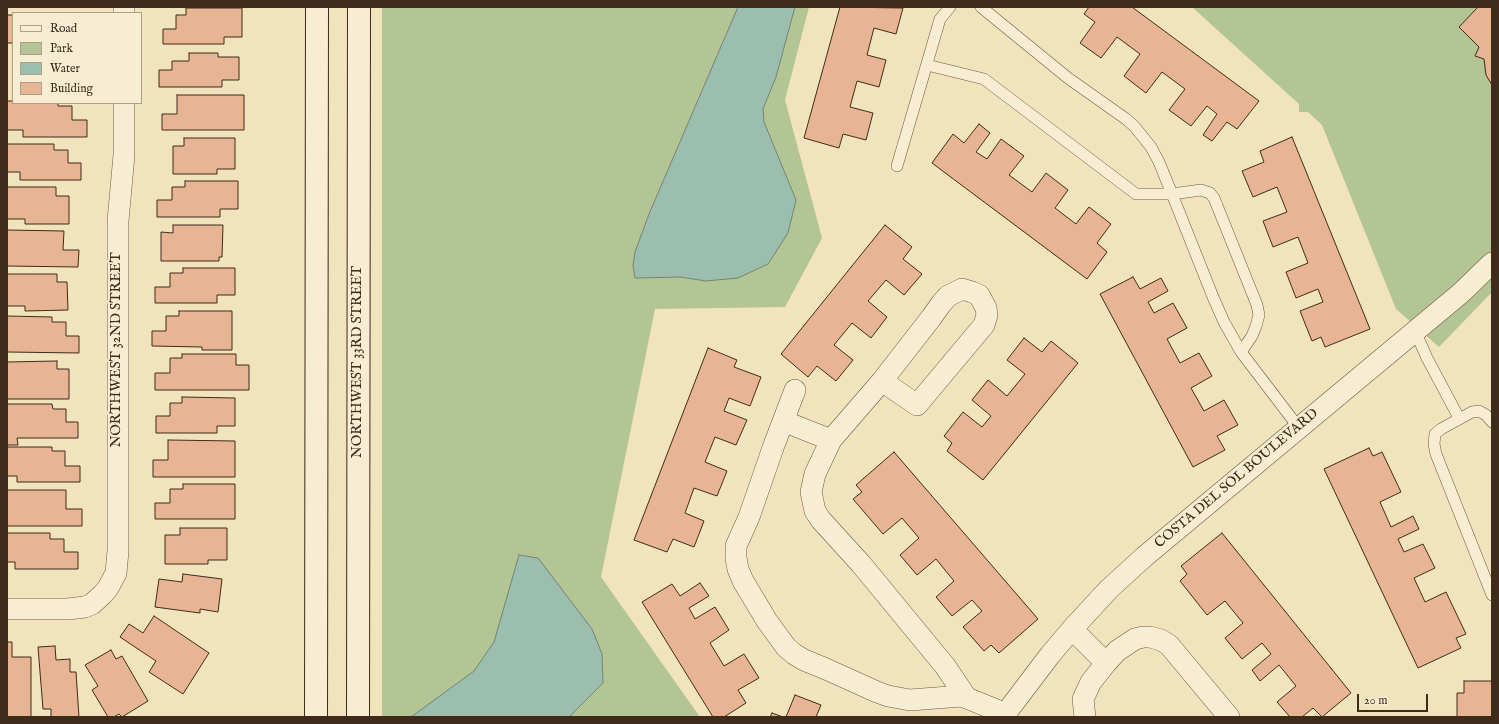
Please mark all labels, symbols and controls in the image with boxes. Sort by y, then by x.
legend [12,12,142,104]
text: Road [50,21,77,36]
text: Park [50,41,73,56]
text: Water [50,61,80,76]
text: Building [50,81,93,96]
street label: NORTHWEST 32ND STREET [109,252,125,448]
street label: NORTHWEST 33RD STREET [350,266,366,458]
street label: COSTA DEL SOL BOULEVARD [1152,406,1322,552]
scale bar [1359,686,1430,712]
text: 20 m [1364,693,1387,708]

